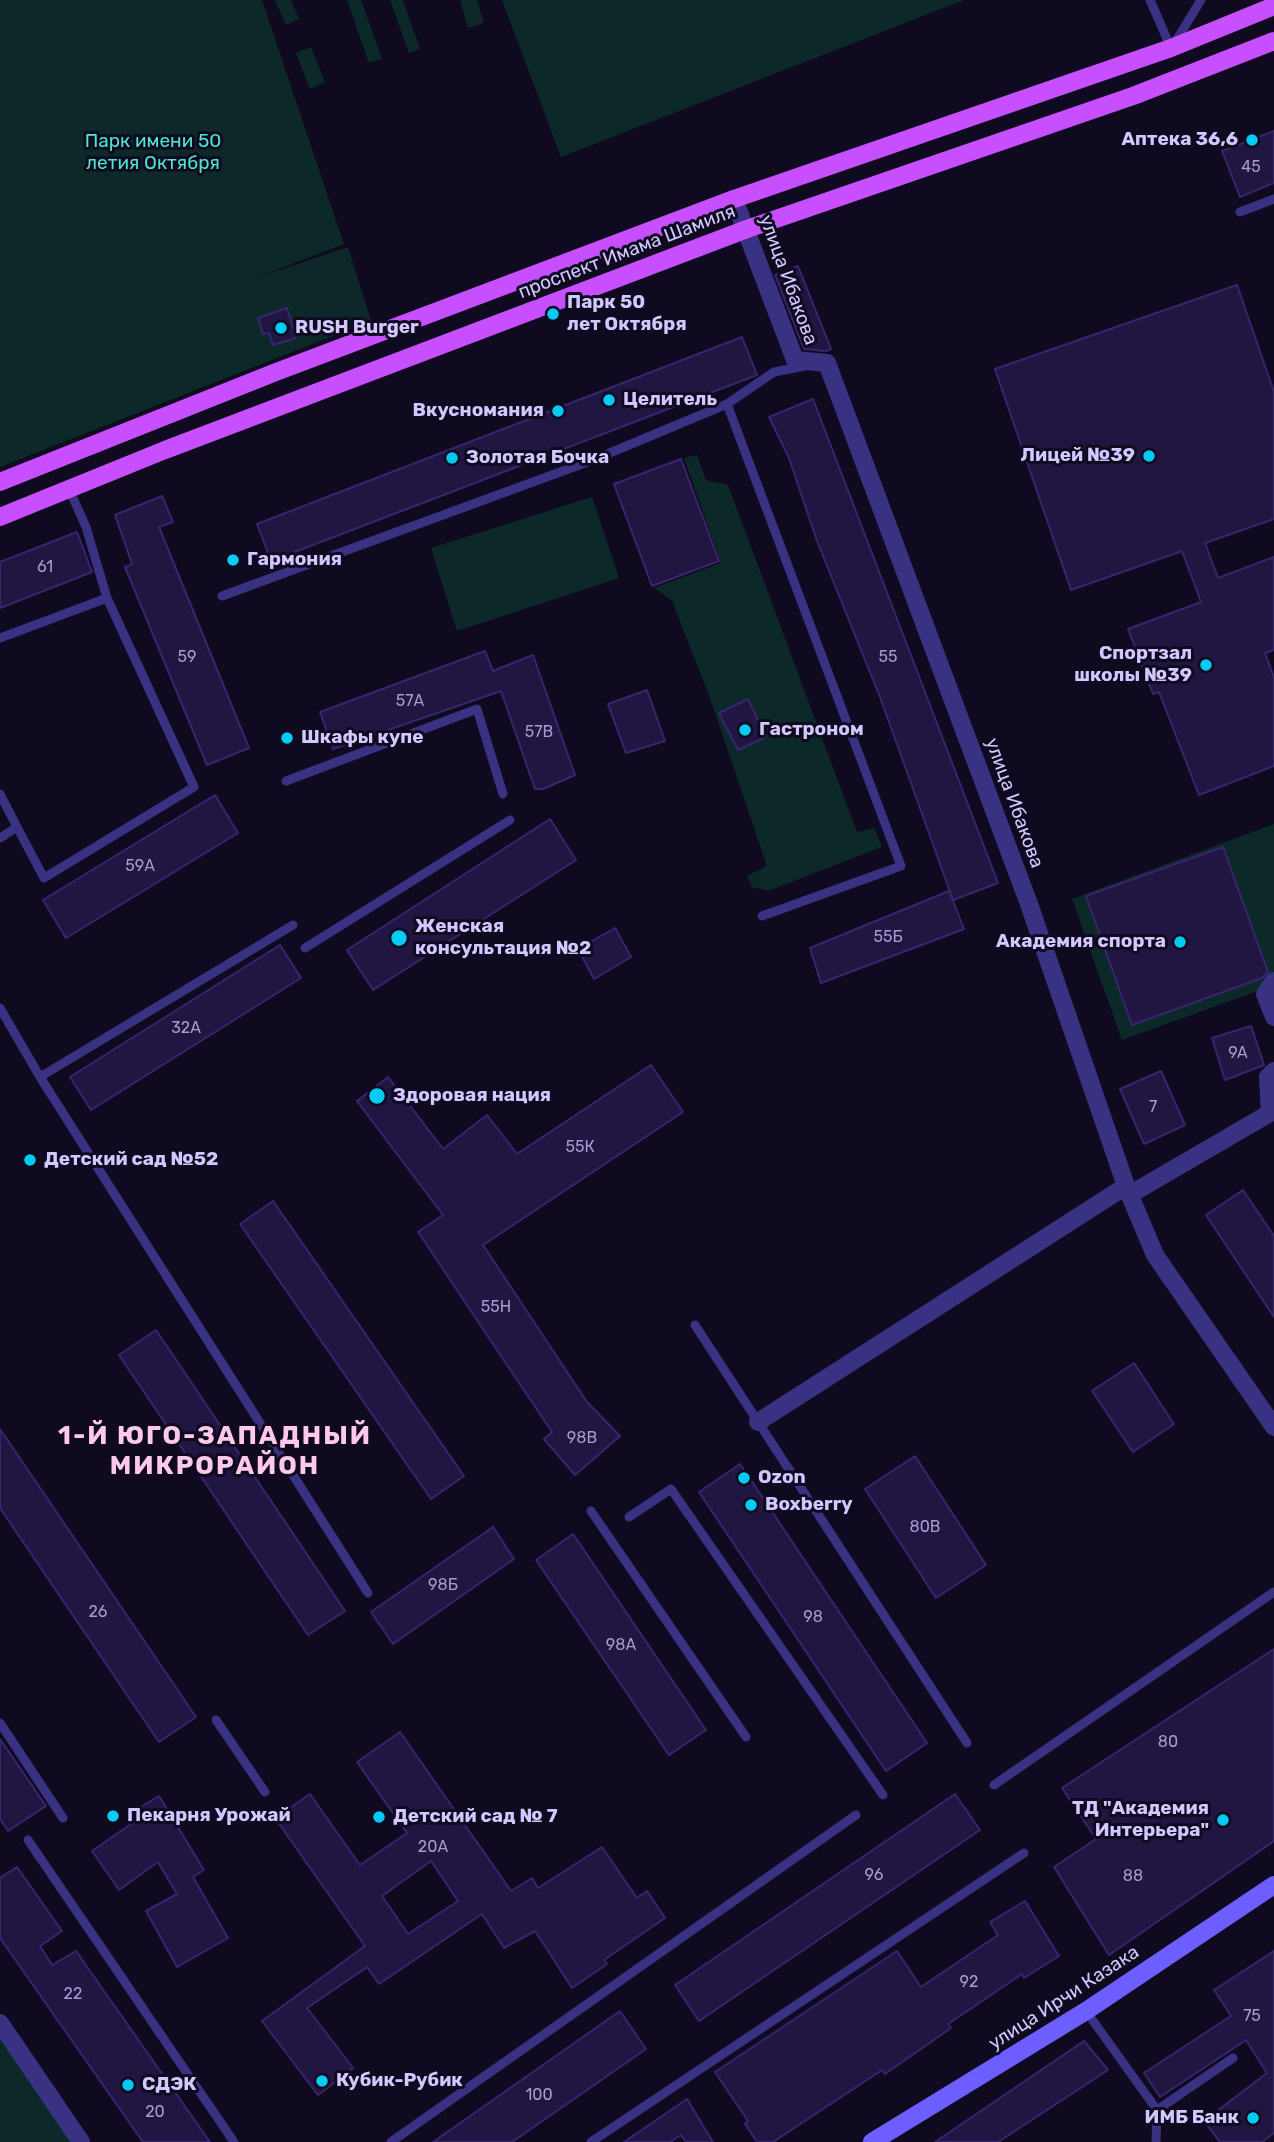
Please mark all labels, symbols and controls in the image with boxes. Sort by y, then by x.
place label: Аптека 36,6 [1122,129,1238,151]
park label: Парк имени 50 летия Октября [85,131,221,175]
marker: Аптека 36,6 [1244,132,1260,148]
house number: 45 [1241,157,1261,177]
street label: проспект Имама Шамиля [515,200,739,304]
street label: улица Ибакова [754,212,822,348]
place label: Парк 50 лет Октября [567,292,687,336]
marker: Парк 50 лет Октября [545,306,561,322]
place label: RUSH Burger [295,317,419,339]
marker: RUSH Burger [273,320,289,336]
place label: Целитель [623,389,717,411]
marker: Целитель [601,392,617,408]
place label: Вкусномания [413,400,544,422]
marker: Вкусномания [550,403,566,419]
place label: Лицей №39 [1021,445,1135,467]
place label: Золотая Бочка [466,447,609,469]
marker: Лицей №39 [1141,448,1157,464]
marker: Золотая Бочка [444,450,460,466]
place label: Гармония [247,549,342,571]
marker: Гармония [225,552,241,568]
house number: 61 [37,557,53,577]
place label: Спортзал школы №39 [1074,643,1192,687]
house number: 59 [178,647,196,667]
house number: 55 [878,647,898,667]
marker: Спортзал школы №39 [1198,657,1214,673]
house number: 57А [396,691,424,711]
place label: Гастроном [759,719,864,741]
house number: 57В [525,722,553,742]
marker: Гастроном [737,722,753,738]
place label: Шкафы купе [301,727,424,749]
marker: Шкафы купе [279,730,295,746]
street label: улица Ибакова [980,735,1048,871]
house number: 59А [125,856,155,876]
place label: Женская консультация №2 [415,916,591,960]
house number: 55Б [873,927,903,947]
marker: Женская консультация №2 [389,928,409,948]
place label: Академия спорта [996,931,1166,953]
marker: Академия спорта [1172,934,1188,950]
house number: 32А [171,1018,201,1038]
house number: 9A [1228,1043,1248,1063]
place label: Здоровая нация [393,1085,551,1107]
marker: Здоровая нация [367,1086,387,1106]
house number: 7 [1149,1097,1157,1117]
house number: 55К [565,1137,595,1157]
place label: Детский сад №52 [44,1149,218,1171]
marker: Детский сад №52 [22,1152,38,1168]
house number: 55Н [481,1297,511,1317]
district label: 1-Й ЮГО-ЗАПАДНЫЙ МИКРОРАЙОН [60,1420,370,1482]
house number: 98В [567,1428,597,1448]
place label: Ozon [758,1467,806,1489]
marker: Ozon [736,1470,752,1486]
place label: Boxberry [765,1494,853,1516]
marker: Boxberry [743,1497,759,1513]
house number: 80В [909,1517,941,1537]
house number: 98Б [428,1575,458,1595]
house number: 26 [88,1602,108,1622]
house number: 98 [803,1607,823,1627]
house number: 98А [606,1635,636,1655]
house number: 80 [1158,1732,1178,1752]
place label: ТД "Академия Интерьера" [1072,1798,1209,1842]
place label: Пекарня Урожай [127,1805,291,1827]
place label: Детский сад № 7 [393,1806,558,1828]
marker: Пекарня Урожай [105,1808,121,1824]
marker: Детский сад № 7 [371,1809,387,1825]
marker: ТД "Академия Интерьера" [1215,1812,1231,1828]
house number: 20А [418,1837,448,1857]
house number: 96 [865,1865,883,1885]
house number: 88 [1123,1866,1143,1886]
street label: улица Ирчи Казака [984,1941,1144,2055]
house number: 92 [960,1972,978,1992]
house number: 22 [64,1984,82,2004]
house number: 75 [1243,2006,1261,2026]
place label: Кубик-Рубик [336,2070,463,2092]
marker: Кубик-Рубик [314,2073,330,2089]
place label: СДЭК [142,2074,197,2096]
marker: СДЭК [120,2077,136,2093]
house number: 100 [525,2085,553,2105]
house number: 20 [145,2102,165,2122]
place label: ИМБ Банк [1145,2107,1239,2129]
marker: ИМБ Банк [1245,2110,1261,2126]

